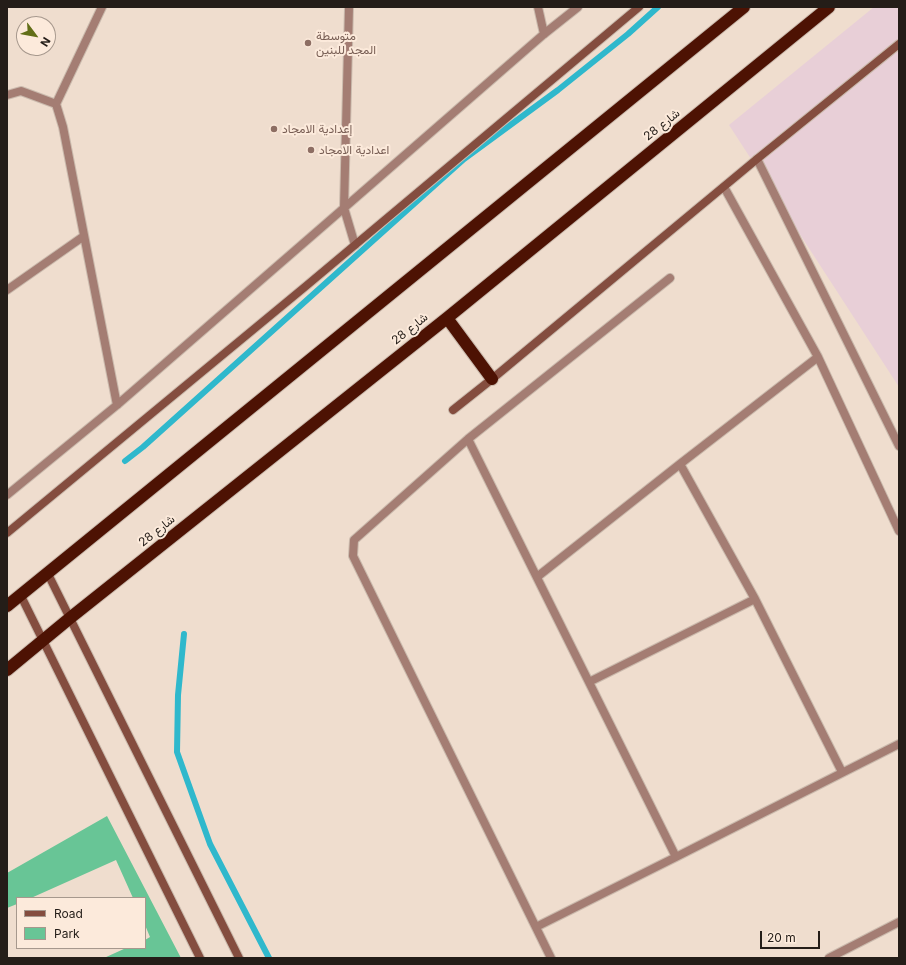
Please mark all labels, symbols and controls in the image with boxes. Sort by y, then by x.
north arrow [16,16,56,56]
place label: متوسطة المجد للبنين [316,29,376,57]
text: N [37,35,53,49]
marker: متوسطة المجد للبنين [303,38,313,48]
street label: شارع 28 [641,106,683,144]
place label: إعدادية الامجاد [282,122,352,136]
marker: إعدادية الامجاد [269,124,279,134]
place label: اعدادية الامجاد [319,143,389,157]
marker: اعدادية الامجاد [306,145,316,155]
street label: شارع 28 [389,310,431,348]
street label: شارع 28 [136,512,178,550]
legend [16,897,146,949]
text: Road [54,906,83,921]
scale bar [762,923,822,949]
text: Park [54,926,80,941]
text: 20 m [767,930,796,945]

